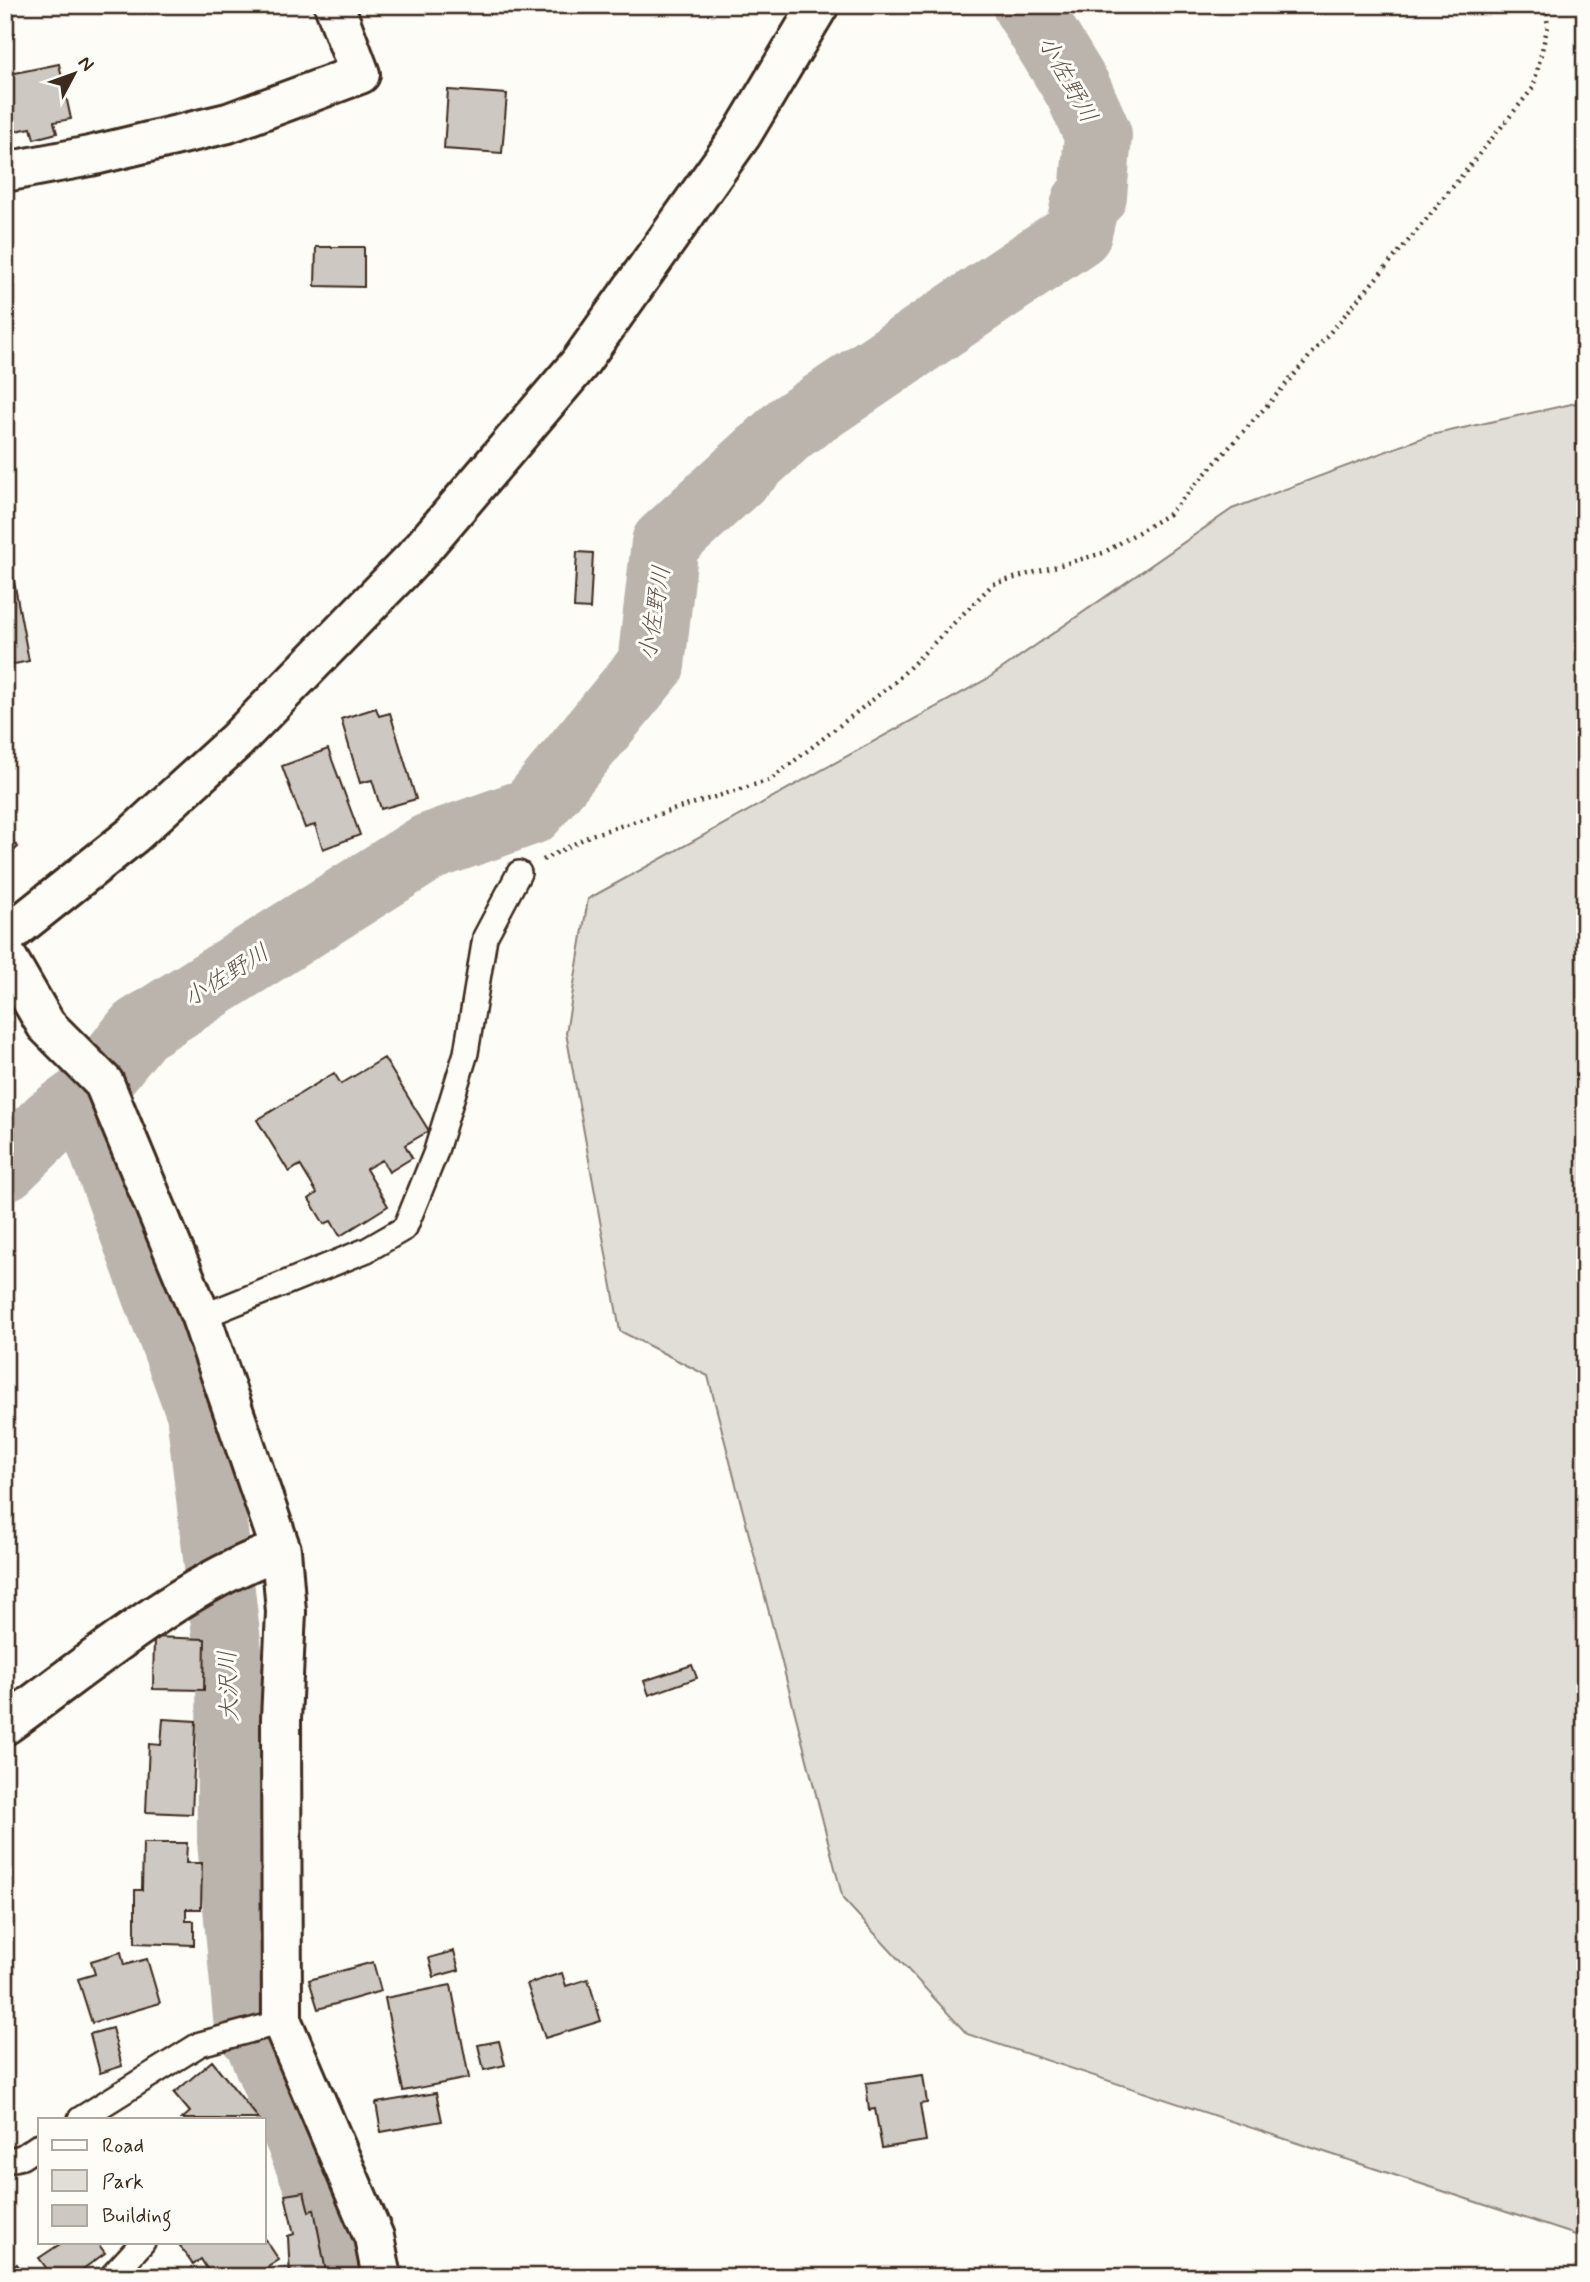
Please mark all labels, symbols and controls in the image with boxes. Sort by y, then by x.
water label: 小佐野川 [1030,30,1104,129]
north arrow [38,38,108,108]
text: N [72,51,99,77]
water label: 小佐野川 [633,563,678,663]
water label: 小佐野川 [178,938,276,1015]
water label: 大沢川 [213,1649,246,1722]
legend [38,2118,266,2244]
text: Road [102,2132,144,2160]
text: Park [102,2168,144,2196]
text: Building [102,2202,172,2232]

